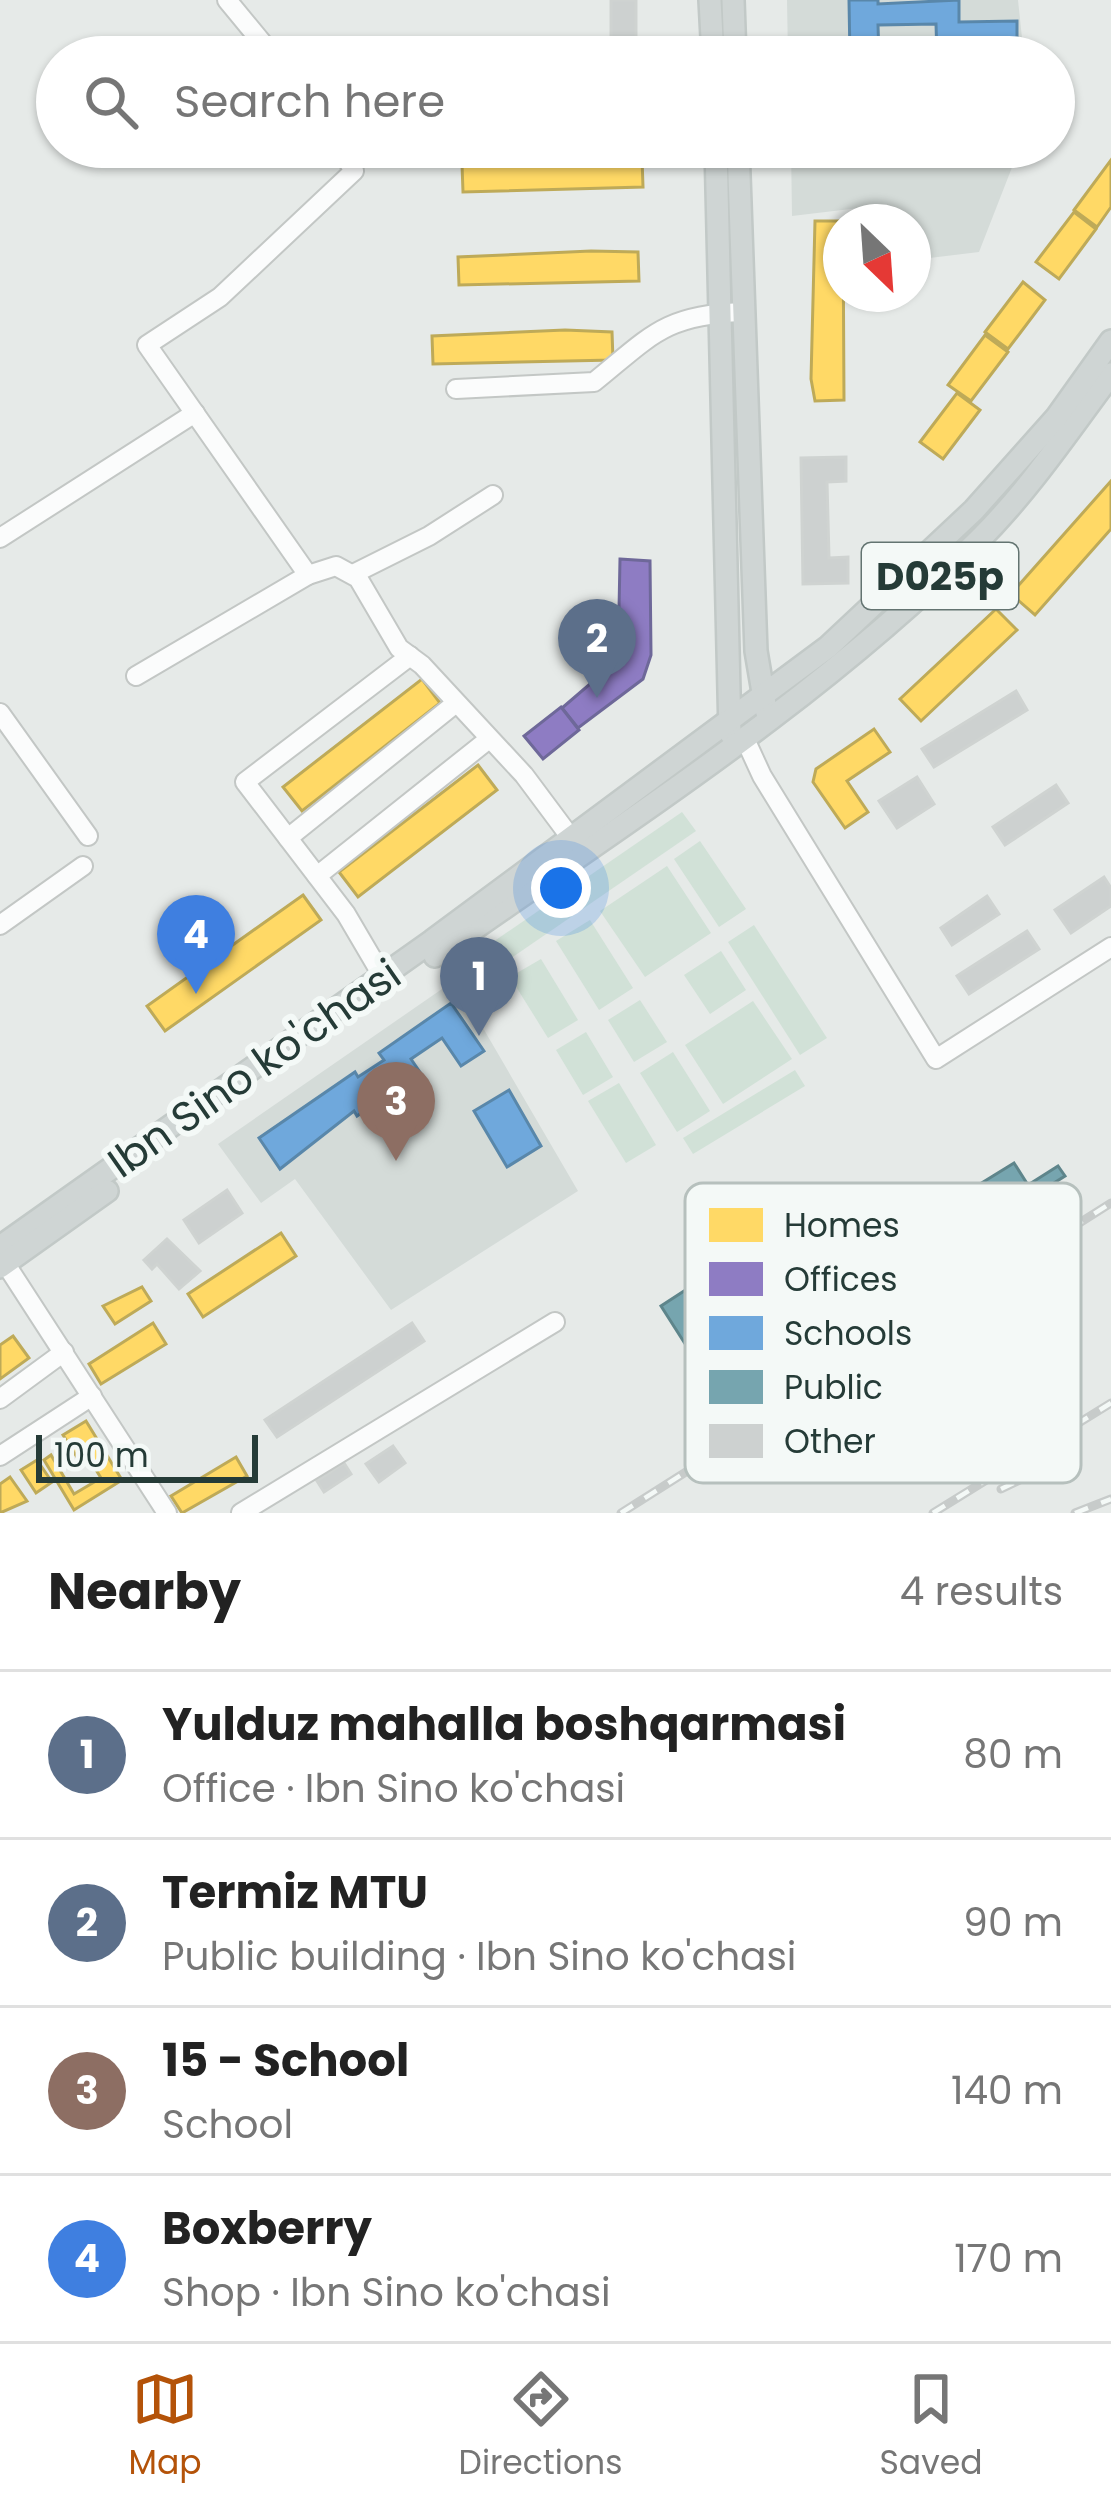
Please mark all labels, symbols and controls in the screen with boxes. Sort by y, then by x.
search box [36,36,1075,168]
icon: search [78,69,144,135]
text: Search here [174,70,445,133]
north arrow [823,204,931,312]
road number: D025p [862,543,1018,609]
pin: 2 [558,599,636,698]
your location [531,858,591,918]
pin: 4 [157,895,235,994]
pin: 1 [440,937,518,1036]
street label: Ibn Sino ko'chasi [96,945,413,1192]
pin: 3 [357,1062,435,1161]
legend [685,1183,1081,1483]
text: Homes [784,1202,900,1249]
text: Offices [784,1256,898,1303]
text: Schools [784,1310,912,1357]
text: Public [784,1364,883,1411]
text: Other [784,1418,876,1465]
scale bar [36,1429,258,1482]
text: 100 m [54,1432,149,1479]
text: Nearby [48,1555,241,1627]
text: 4 results [900,1564,1063,1619]
text: Yulduz mahalla boshqarmasi [162,1693,846,1756]
text: 1 [80,1727,94,1782]
text: 80 m [963,1727,1063,1782]
text: Office · Ibn Sino ko'chasi [162,1761,625,1816]
text: Termiz MTU [162,1861,428,1924]
text: 2 [76,1895,98,1950]
text: 90 m [963,1895,1063,1950]
text: Public building · Ibn Sino ko'chasi [162,1929,796,1984]
text: 15 - School [162,2029,409,2092]
text: 3 [75,2063,99,2118]
text: 140 m [951,2063,1063,2118]
text: School [162,2097,293,2152]
text: Boxberry [162,2197,372,2260]
text: 4 [74,2231,100,2286]
text: 170 m [954,2231,1063,2286]
text: Shop · Ibn Sino ko'chasi [162,2265,611,2320]
tab: Map [129,2366,202,2488]
tab: Directions [459,2366,622,2488]
tab: Saved [880,2366,982,2488]

